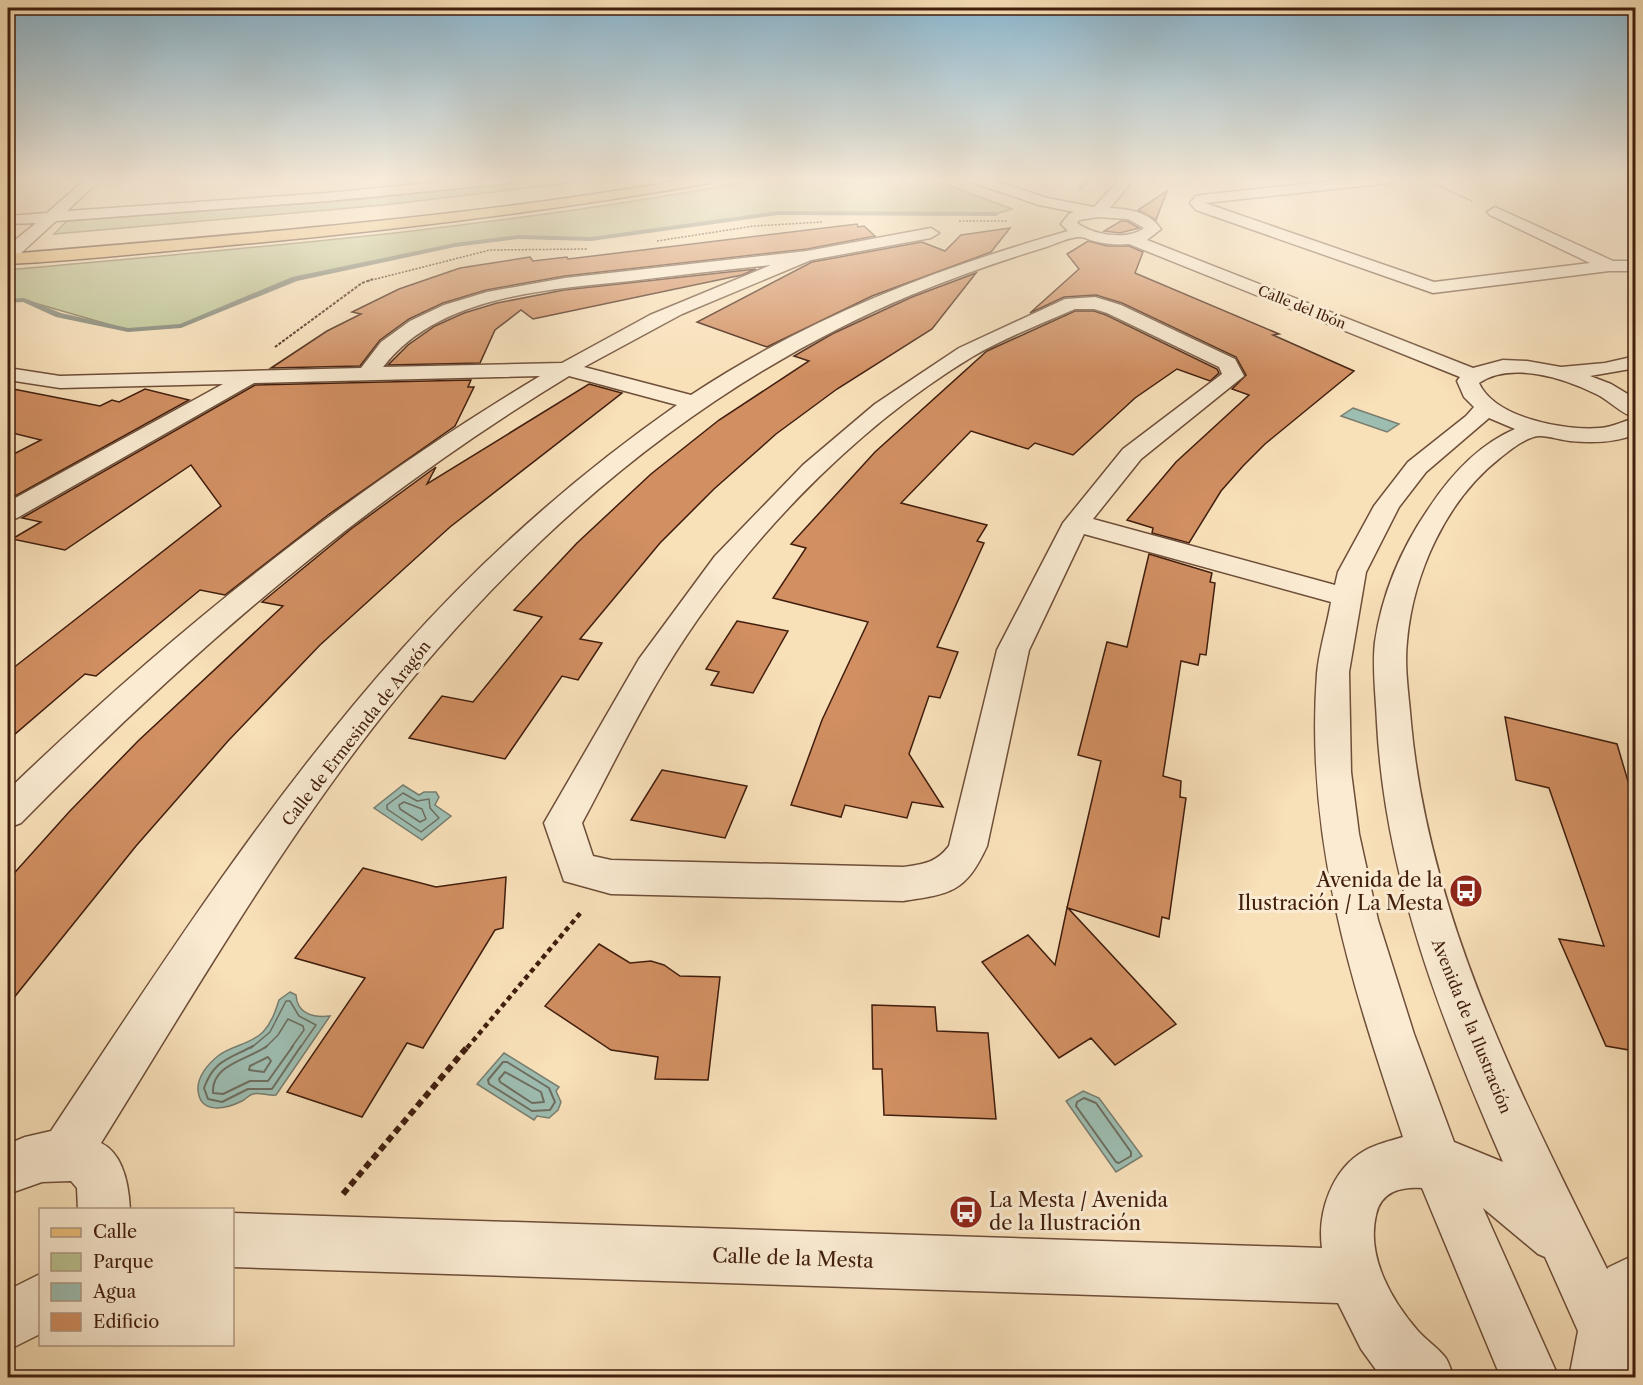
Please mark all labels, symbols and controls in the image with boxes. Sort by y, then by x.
street label: Calle del Ibón [1255,281,1349,333]
street label: Calle de Ermesinda de Aragón [277,636,435,830]
place label: Avenida de la Ilustración / La Mesta [1238,868,1443,915]
bus stop icon: Avenida de la Ilustración / La Mesta [1448,873,1484,909]
street label: Avenida de la Ilustración [1427,935,1516,1116]
place label: La Mesta / Avenida de la Ilustración [989,1188,1169,1235]
bus stop icon: La Mesta / Avenida de la Ilustración [948,1194,984,1230]
legend [39,1208,234,1346]
text: Calle [93,1221,137,1243]
street label: Calle de la Mesta [712,1243,875,1273]
text: Parque [93,1251,154,1273]
text: Agua [92,1281,137,1303]
text: Edificio [93,1311,159,1333]

